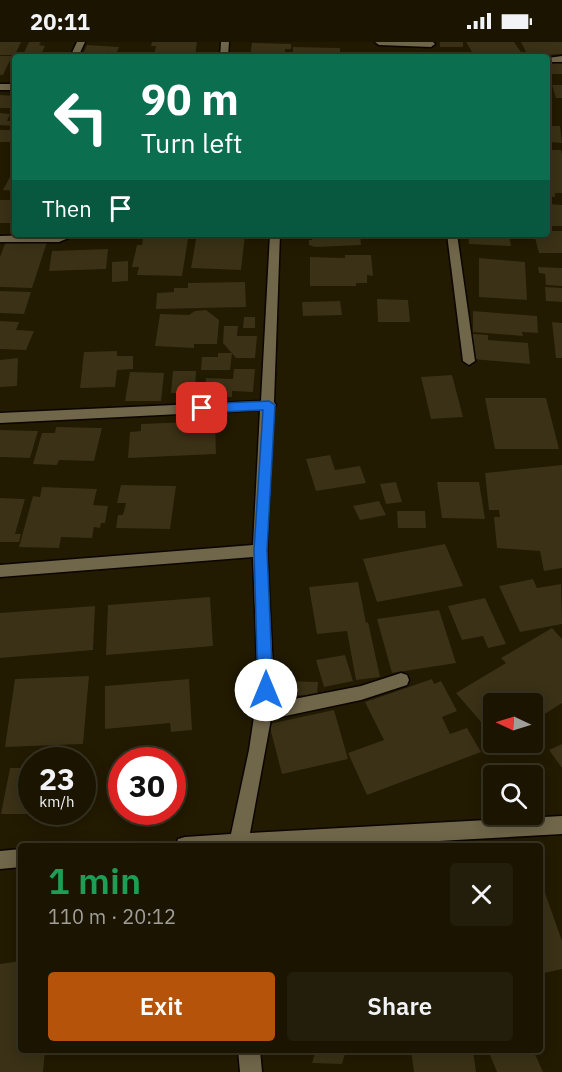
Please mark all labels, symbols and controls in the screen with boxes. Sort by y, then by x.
text: 20:11 [30,7,90,36]
text: 90 m [141,72,239,127]
icon: left [42,78,120,156]
text: Turn left [141,125,242,160]
icon: arrive [104,192,137,225]
text: Then [42,194,92,223]
pin [176,382,227,433]
icon: arrive [185,391,218,424]
position arrow [234,658,298,722]
north arrow [483,693,543,753]
map controls [483,693,543,825]
speed limit sign: 30 [108,747,186,825]
text: 23 [39,759,75,798]
button: search [483,765,543,825]
text: km/h [39,792,75,811]
text: 1 min [48,857,141,904]
button: close [450,863,513,926]
text: 110 m · 20:12 [48,903,176,930]
button: Exit [48,972,275,1041]
button: Share [287,972,513,1041]

